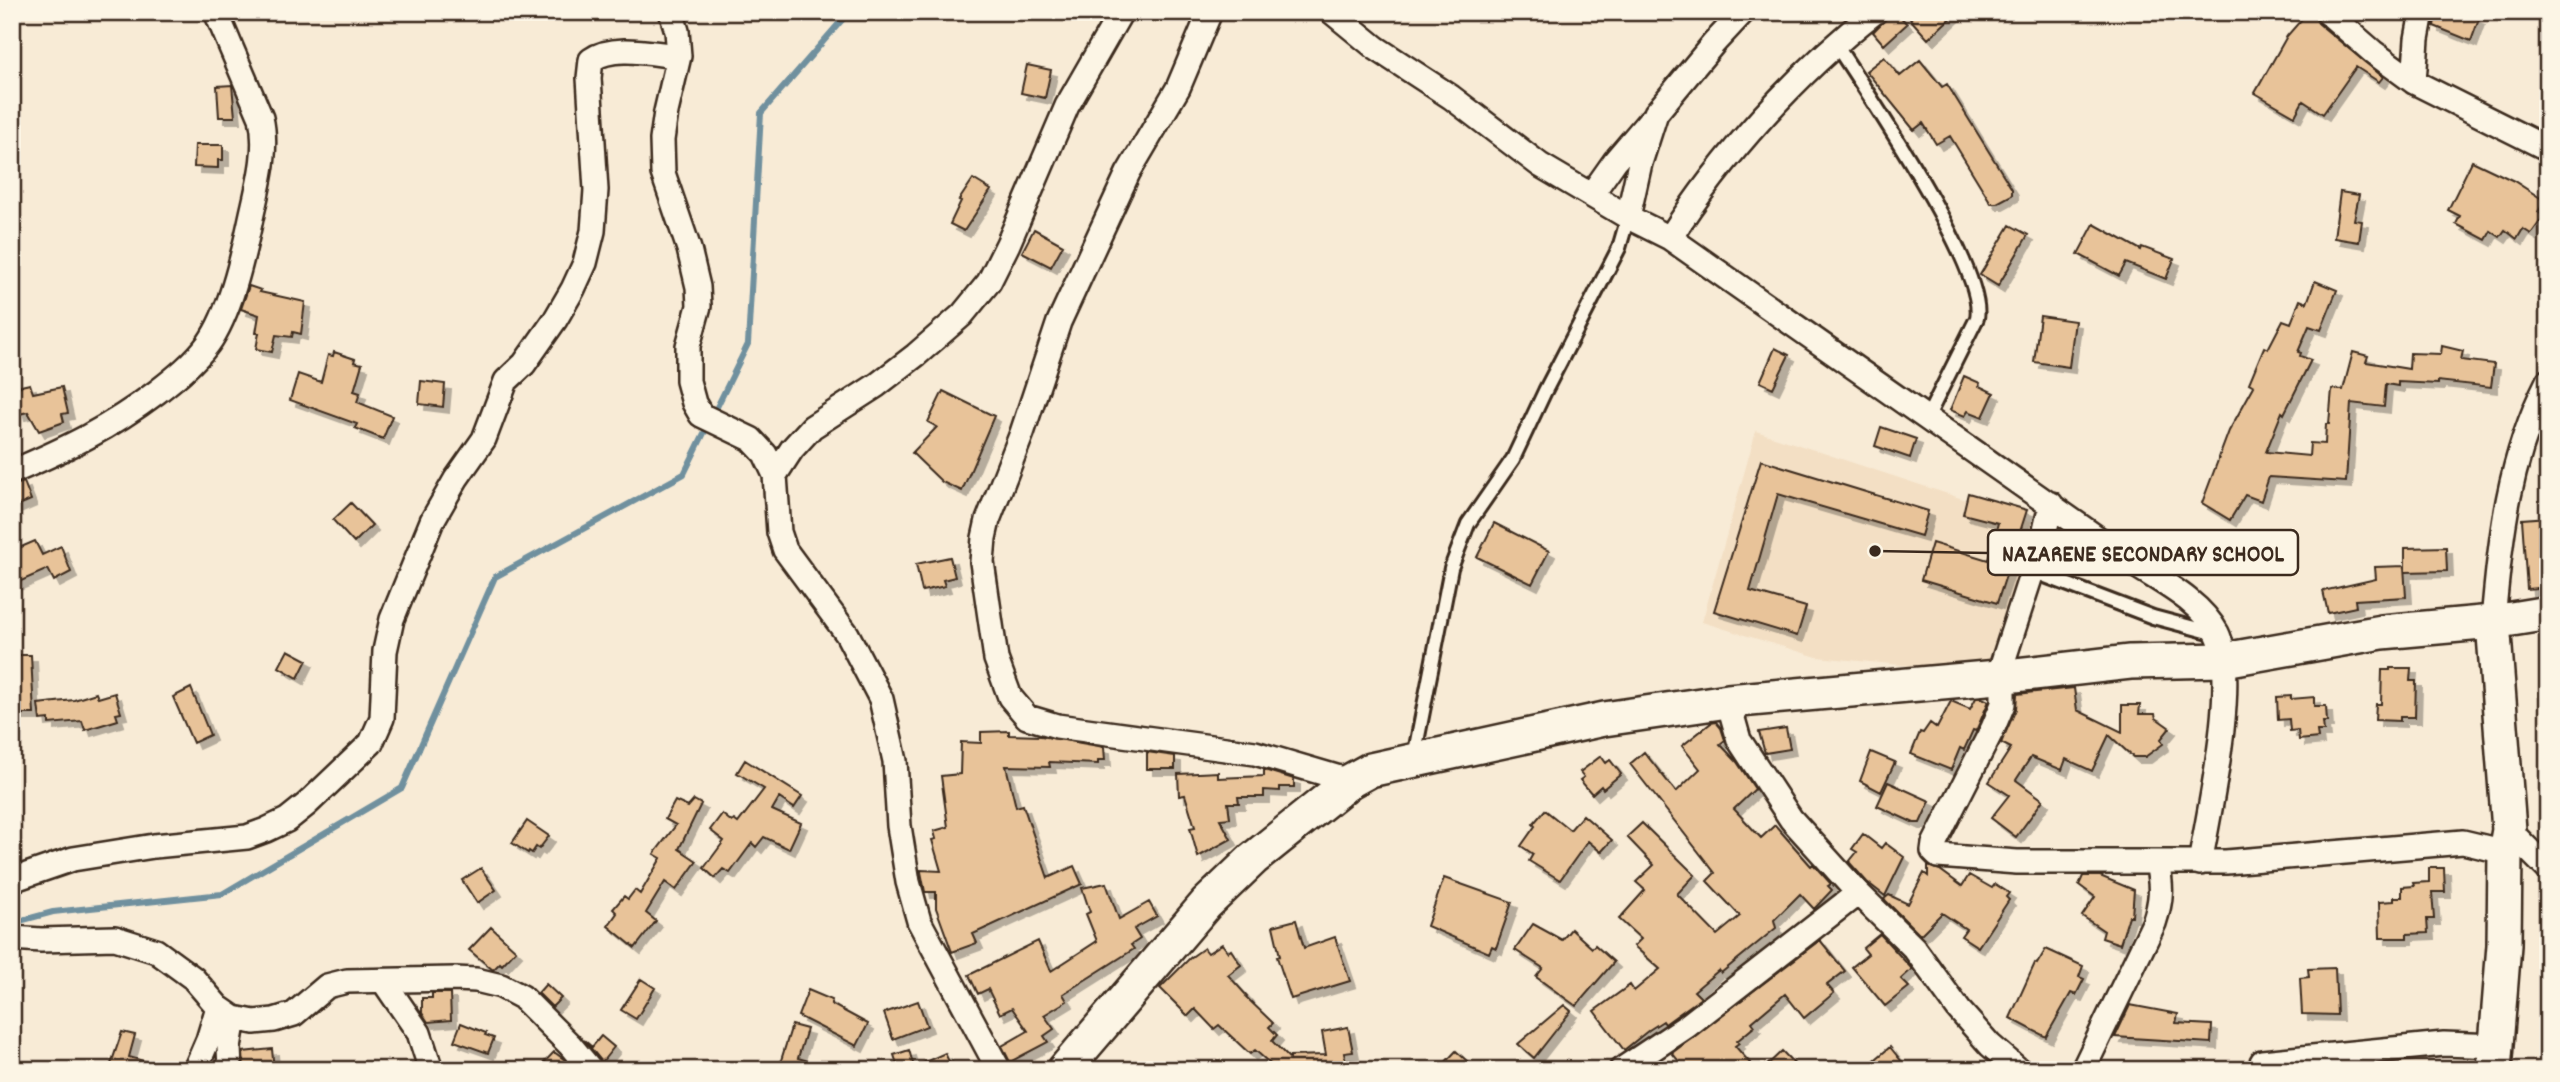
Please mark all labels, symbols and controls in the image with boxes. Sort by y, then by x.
callout: NAZARENE SECONDARY SCHOOL [1988,530,2298,575]
text: NAZARENE SECONDARY SCHOOL [2002,539,2284,573]

